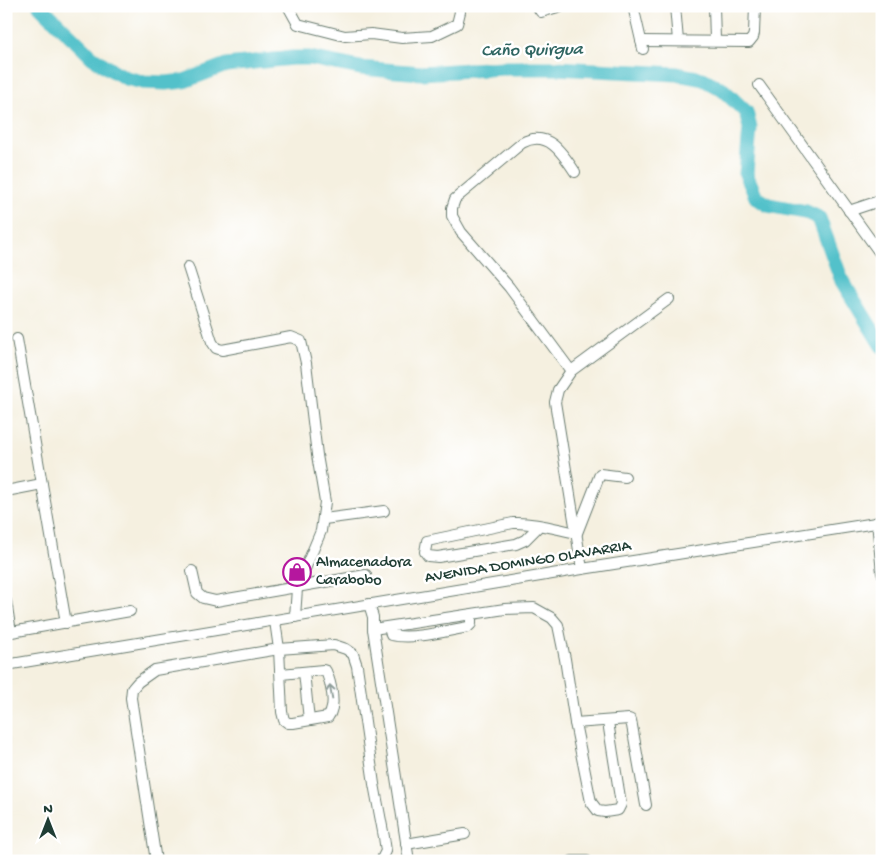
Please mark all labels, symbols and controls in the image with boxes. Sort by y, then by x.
water label: Caño Quirgua [481,40,584,62]
street label: AVENIDA DOMINGO OLAVARRIA [424,537,634,589]
place label: Almacenadora Carabobo [316,554,413,591]
shop icon: Almacenadora Carabobo [282,557,312,587]
one-way arrow [325,684,335,700]
north arrow [22,794,72,844]
text: N [43,801,53,818]

